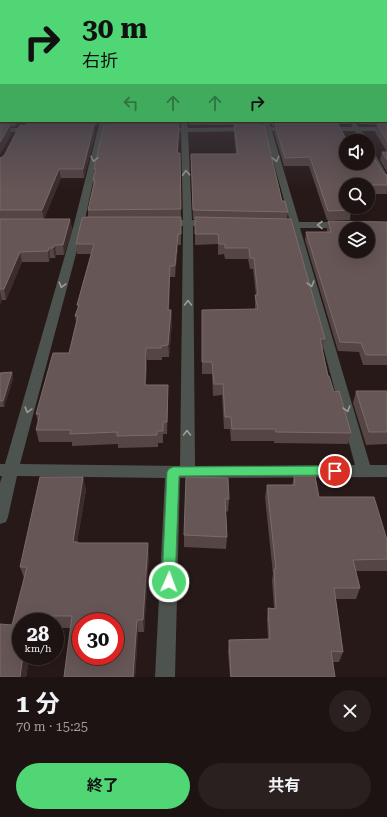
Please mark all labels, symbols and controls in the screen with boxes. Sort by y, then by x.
text: 30 m [82,12,147,45]
icon: right [16,16,68,68]
text: 右折 [82,50,118,71]
icon: left [120,92,142,114]
icon: ahead [162,92,184,114]
icon: ahead [204,92,226,114]
icon: right [246,92,268,114]
map controls [339,134,375,258]
button: sound [339,134,375,170]
one-way arrow [271,155,280,162]
one-way arrow [90,156,98,162]
one-way arrow [181,170,190,176]
button: search [339,178,375,214]
one-way arrow [317,221,323,229]
button: layers [339,222,375,258]
one-way arrow [306,280,315,287]
one-way arrow [58,281,67,288]
one-way arrow [184,300,192,306]
one-way arrow [342,405,351,412]
one-way arrow [24,407,33,414]
one-way arrow [183,430,191,436]
pin [318,454,352,488]
icon: arrive [324,460,346,482]
position arrow [148,561,190,603]
speed limit sign: 30 [72,613,124,665]
text: 28 [27,622,49,646]
text: km/h [25,643,51,654]
text: 1 分 [16,690,60,718]
button: close [329,690,371,732]
text: 70 m · 15:25 [16,719,88,734]
button: 終了 [16,763,190,809]
button: 共有 [198,763,371,809]

